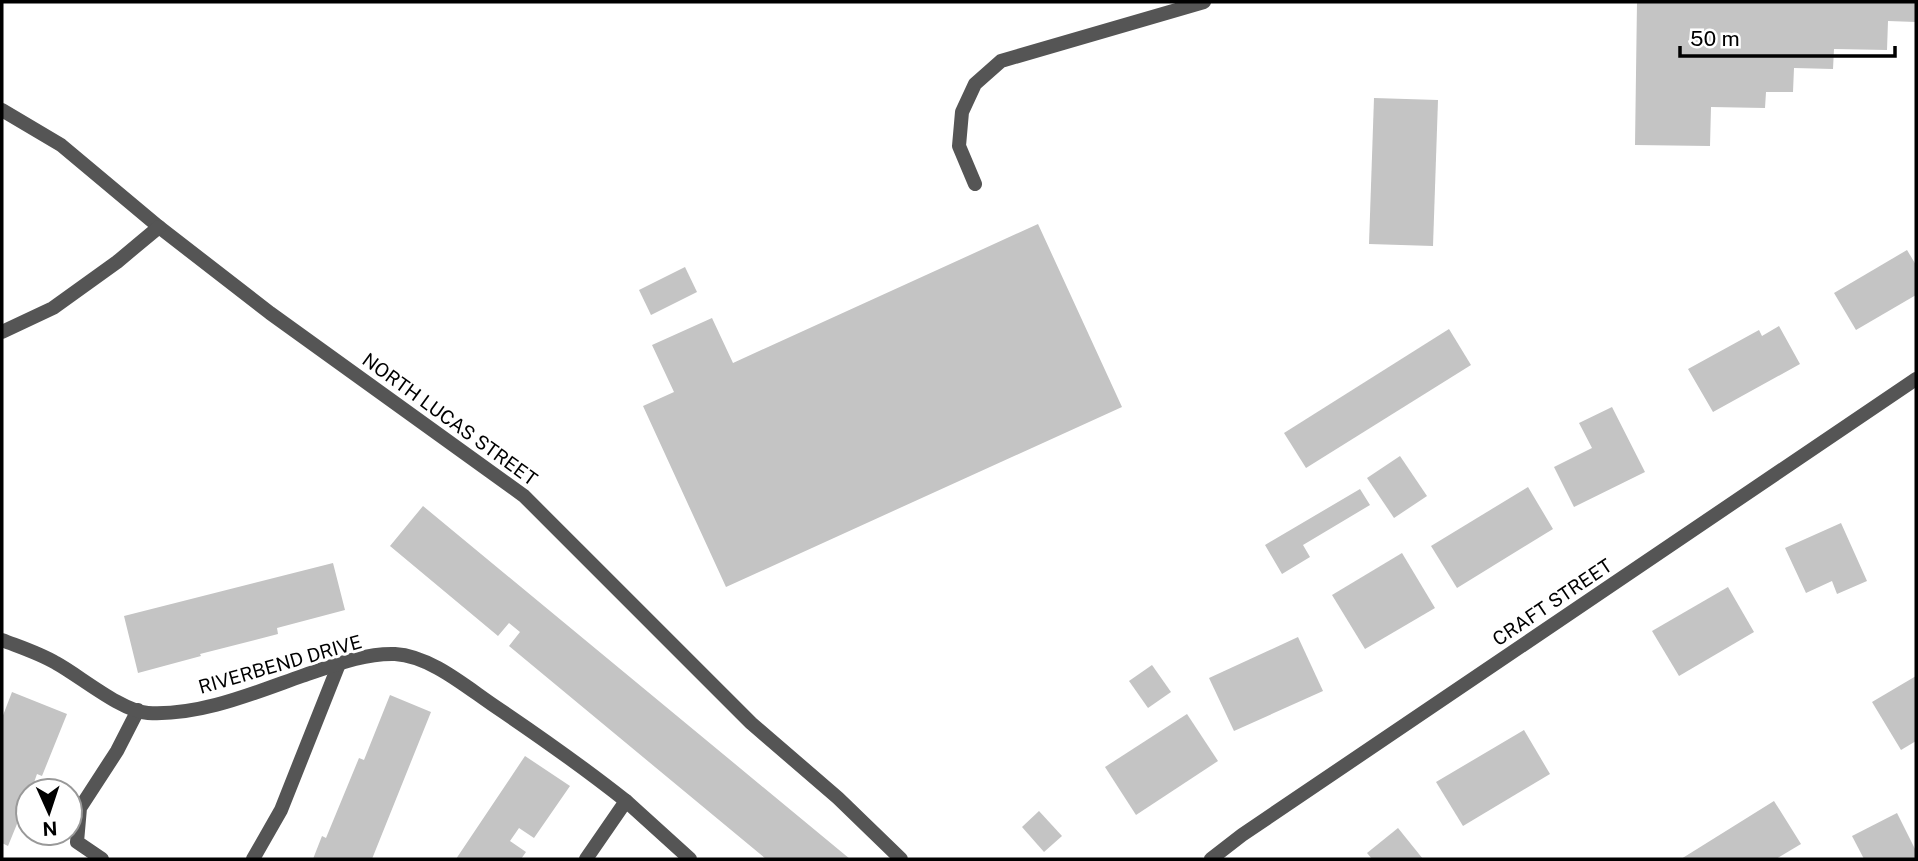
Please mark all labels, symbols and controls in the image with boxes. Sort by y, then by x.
scale bar [1680,14,1895,58]
text: 50 m [1690,26,1740,51]
street label: NORTH LUCAS STREET [358,348,542,490]
street label: CRAFT STREET [1488,554,1616,650]
street label: RIVERBEND DRIVE [196,630,364,698]
north arrow [14,777,84,847]
text: N [42,818,58,840]

